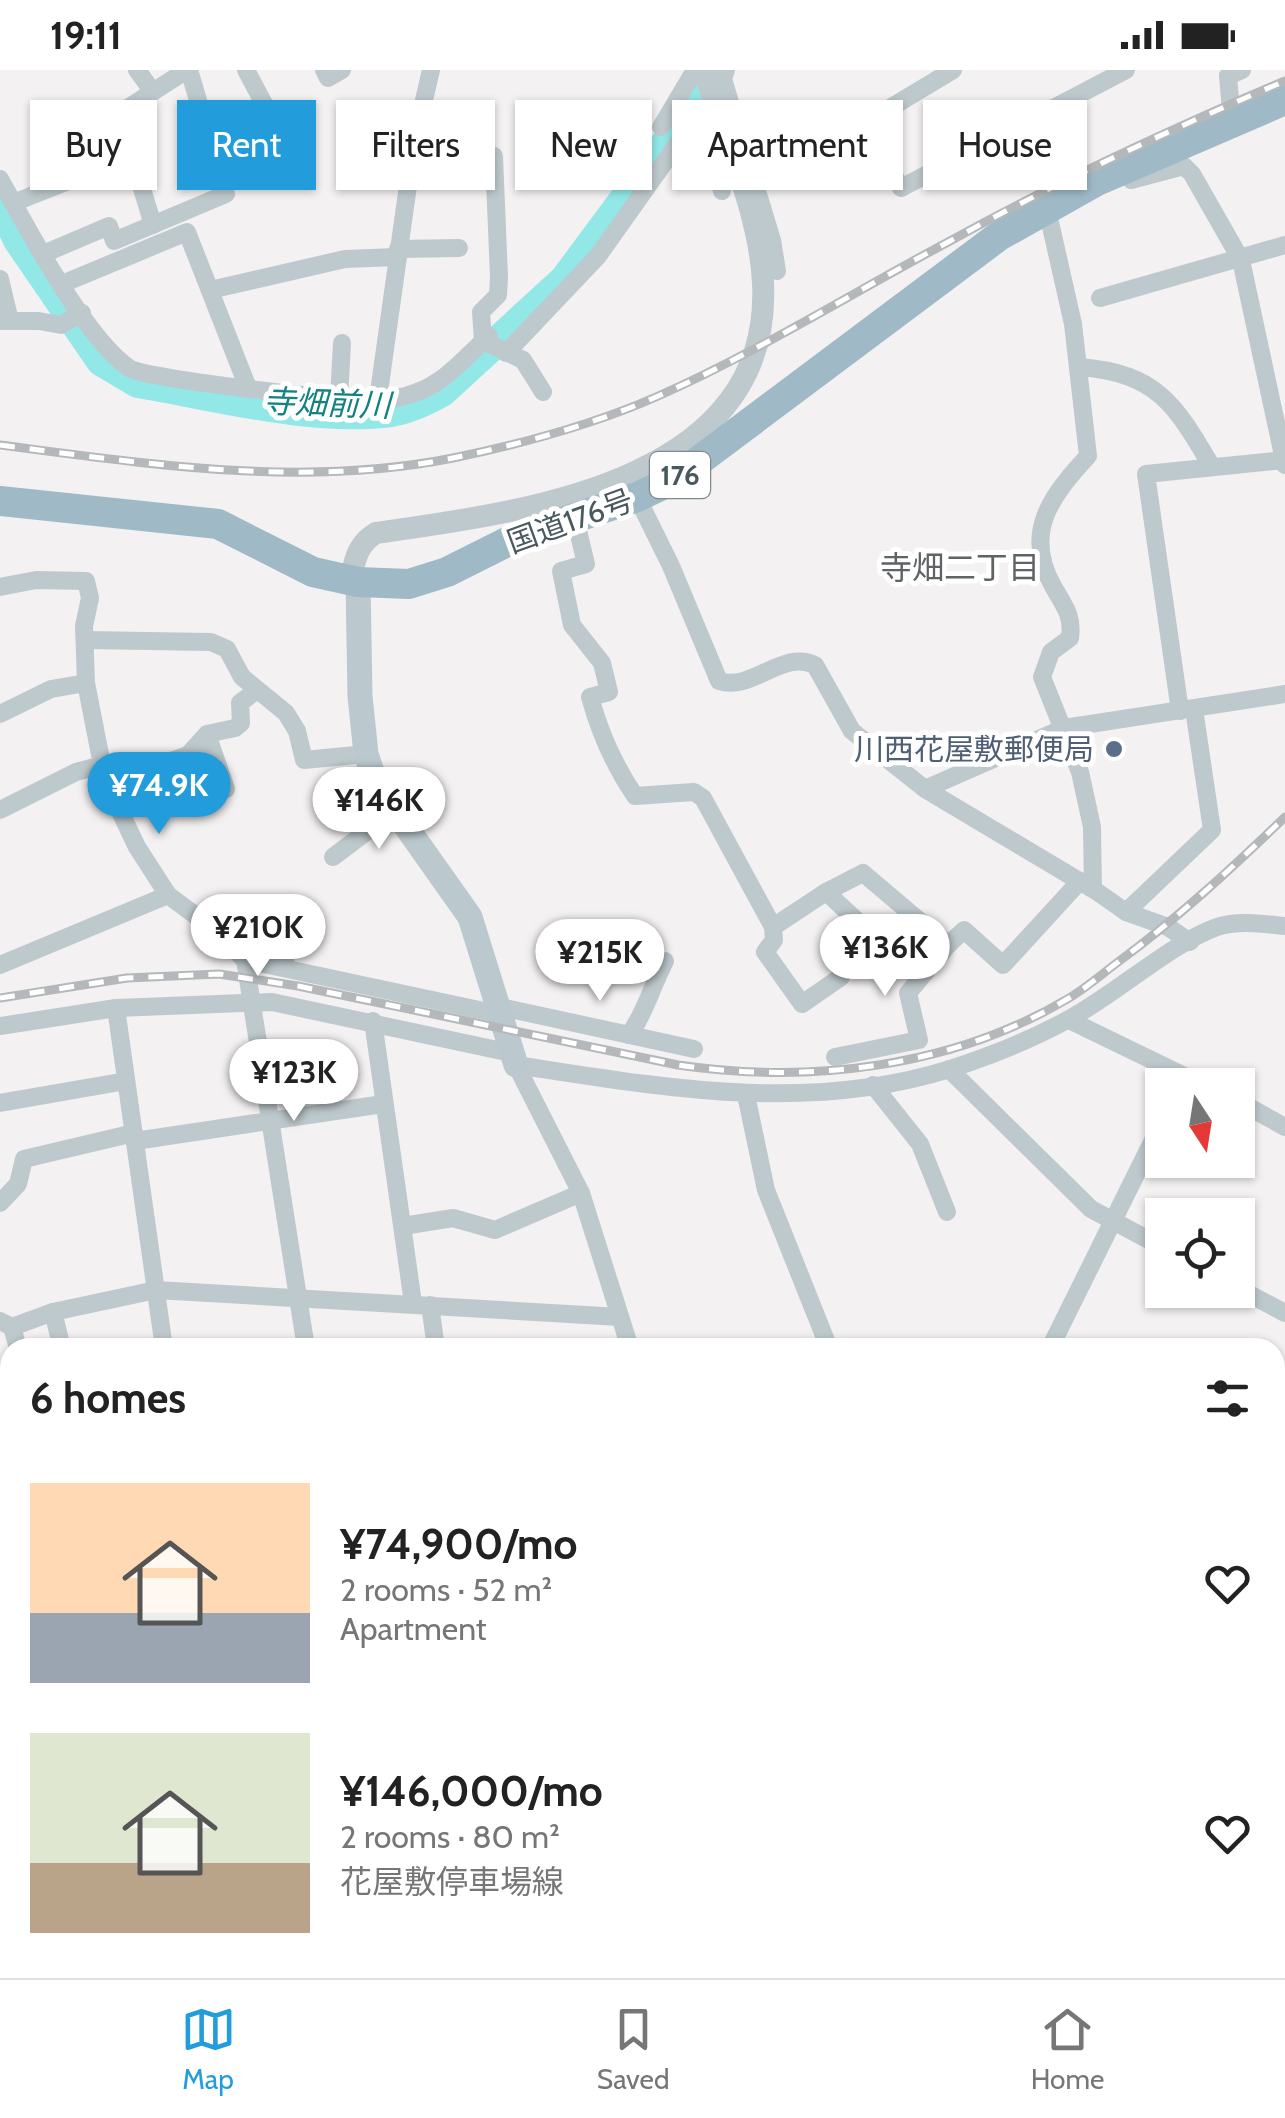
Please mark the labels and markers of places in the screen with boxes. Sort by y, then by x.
place label: 川西花屋敷郵便局 [854,731,1094,768]
marker: 川西花屋敷郵便局 [1103,738,1125,760]
pin: ¥74.9K [78,752,240,837]
pin: ¥146K [309,767,449,852]
pin: ¥210K [188,894,328,979]
pin: ¥136K [815,914,955,999]
pin: ¥215K [530,919,670,1004]
pin: ¥123K [224,1039,364,1124]

